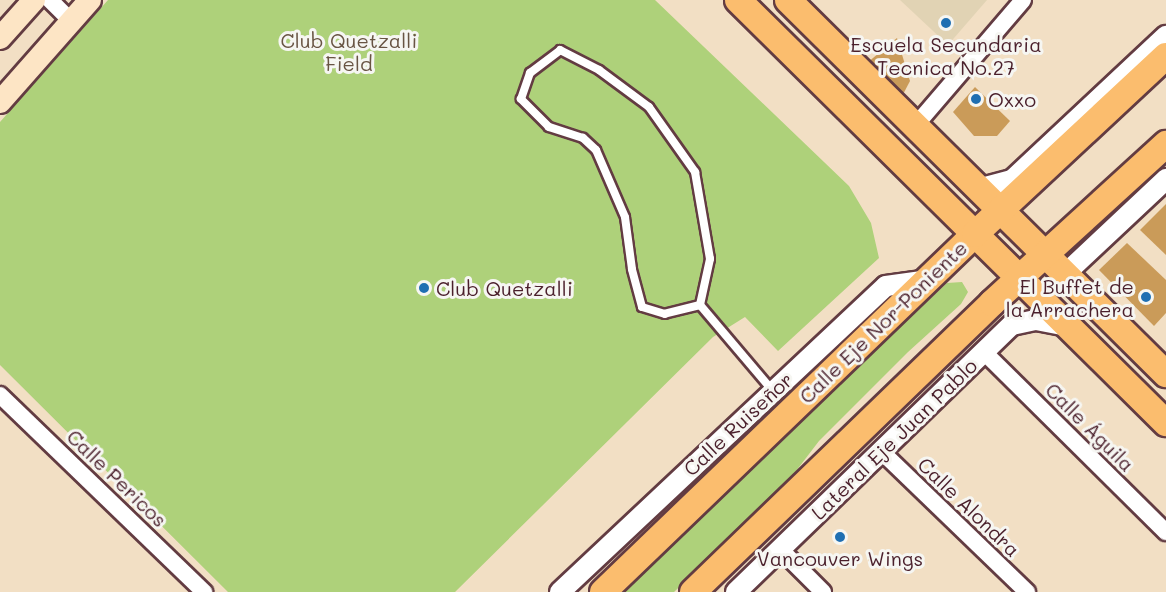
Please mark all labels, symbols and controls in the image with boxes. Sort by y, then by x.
marker: Escuela Secundaria Tecnica No.27 [939,16,953,30]
park label: Club Quetzalli Field [281,28,417,75]
place label: Escuela Secundaria Tecnica No.27 [850,33,1042,80]
place label: Oxxo [988,87,1036,111]
marker: Oxxo [969,92,983,106]
street label: Calle Eje Nor-Poniente [794,236,972,408]
place label: El Buffet de la Arrachera [1006,274,1134,321]
place label: Club Quetzalli [436,276,573,300]
marker: Club Quetzalli [417,281,431,295]
marker: El Buffet de la Arrachera [1139,290,1153,304]
street label: Lateral Eje Juan Pablo [806,354,982,524]
street label: Calle Ruiseñor [678,367,798,481]
street label: Calle Águila [1041,378,1139,476]
street label: Calle Pericos [62,424,172,532]
street label: Calle Alondra [913,452,1025,562]
marker: Vancouver Wings [833,530,847,544]
place label: Vancouver Wings [757,546,923,570]

